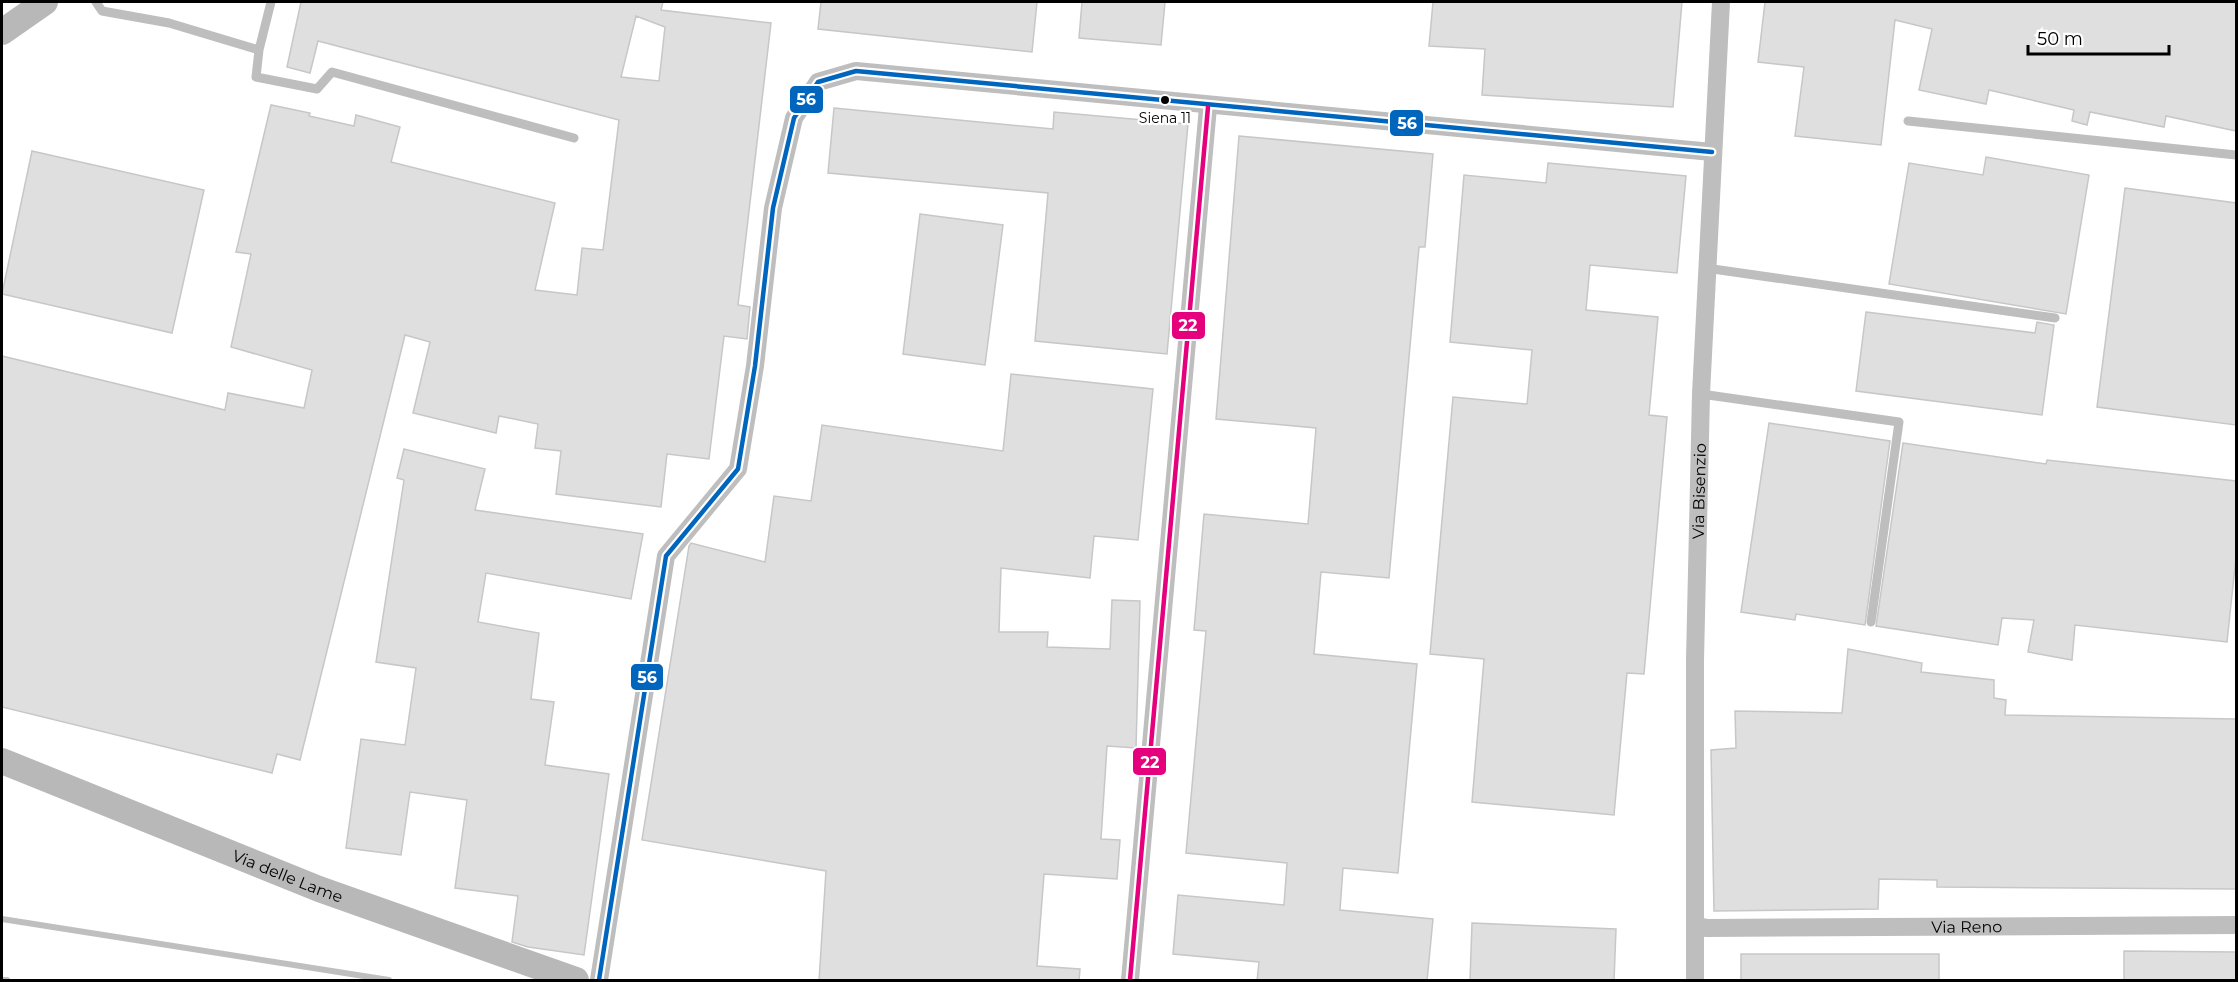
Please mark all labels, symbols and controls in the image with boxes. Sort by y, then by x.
scale bar [2028,18,2169,56]
text: 50 m [2037,28,2083,50]
line badge: 56 [789,85,824,114]
text: 56 [796,90,816,109]
marker: Siena 11 [1159,94,1171,106]
place label: Siena 11 [1139,109,1191,127]
line badge: 56 [1389,109,1424,137]
text: 56 [1397,114,1417,133]
line badge: 22 [1171,311,1206,340]
text: 22 [1179,316,1197,335]
street label: Via Bisenzio [1689,443,1710,539]
line badge: 56 [630,663,664,691]
text: 56 [637,668,657,687]
line badge: 22 [1132,747,1167,776]
text: 22 [1141,753,1159,772]
street label: Via delle Lame [229,846,345,907]
street label: Via Reno [1931,917,2002,937]

